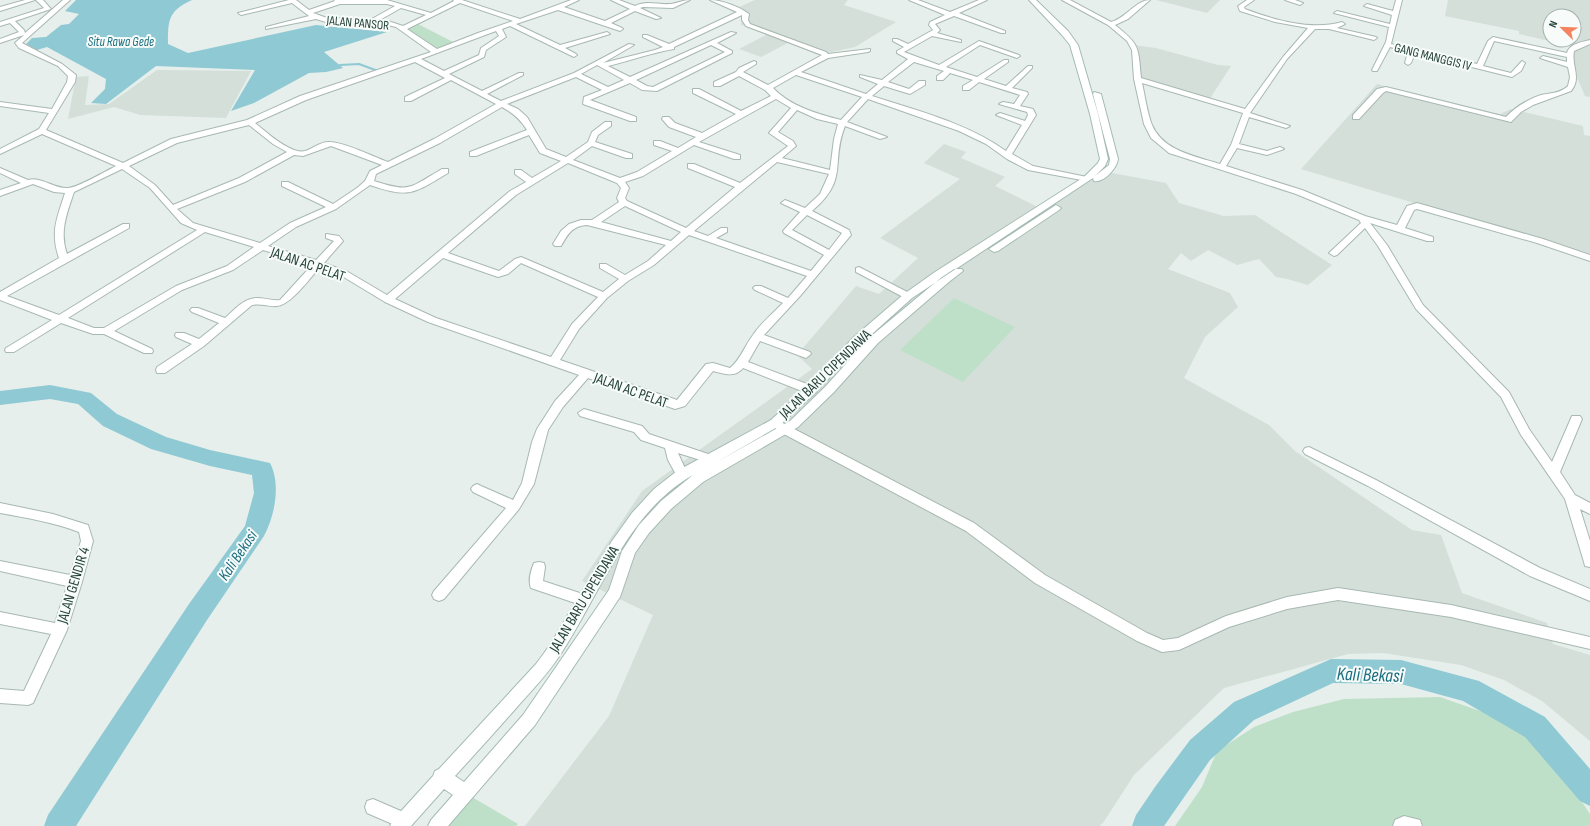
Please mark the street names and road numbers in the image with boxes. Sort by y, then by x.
street label: JALAN PANSOR [325,12,390,34]
street label: GANG MANGGIS IV [1393,40,1473,74]
street label: JALAN AC PELAT [267,243,348,286]
street label: JALAN BARU CIPENDAWA [775,325,876,424]
street label: JALAN AC PELAT [590,368,671,413]
street label: JALAN BARU CIPENDAWA [545,542,624,657]
street label: JALAN GENDIR 4 [53,545,94,627]

